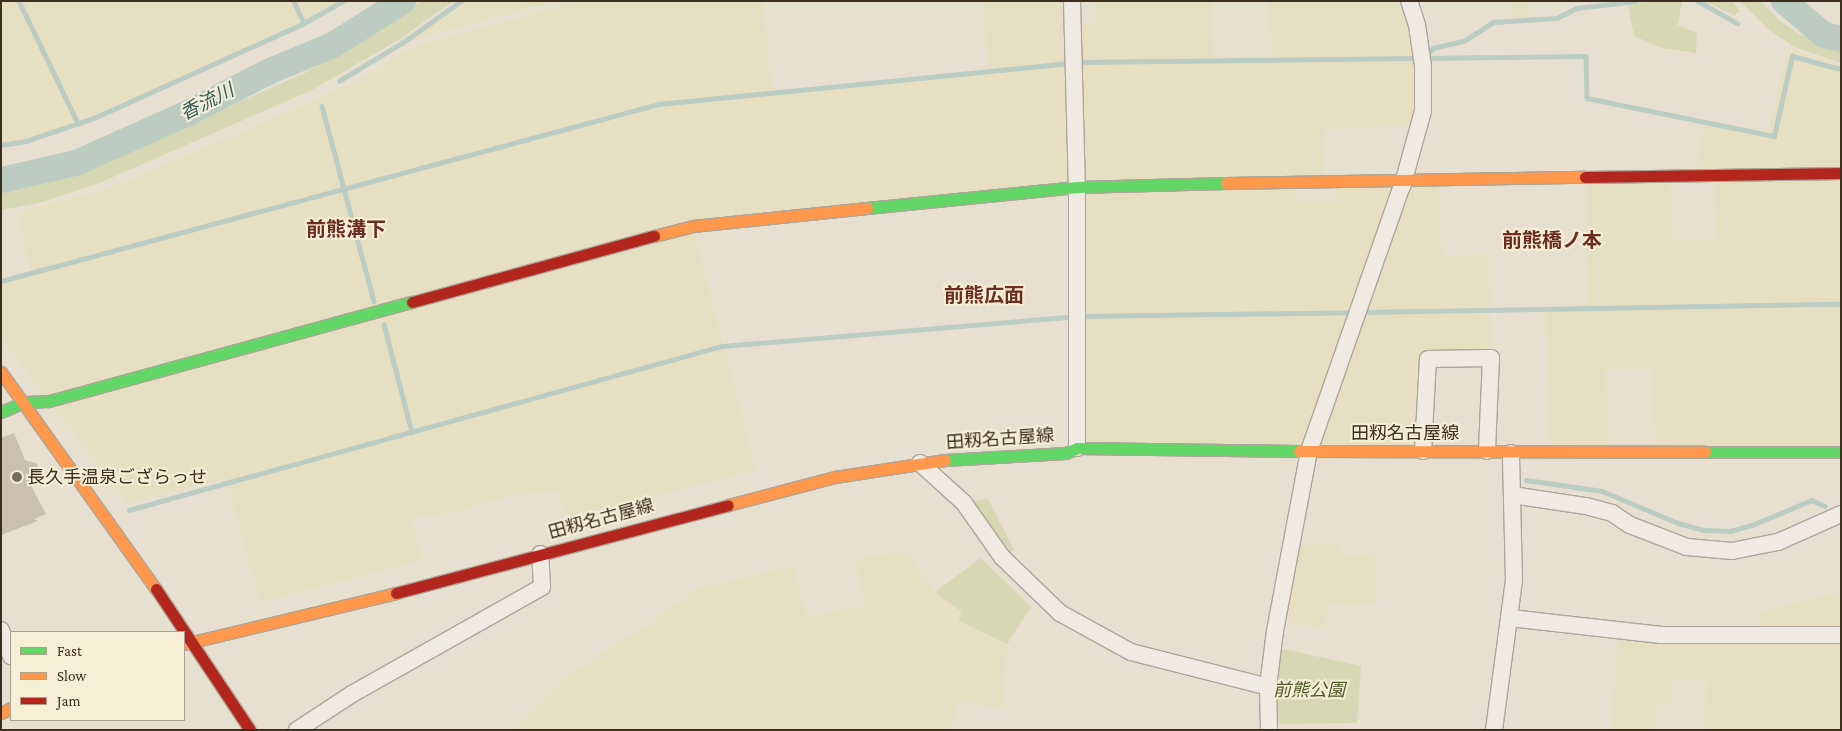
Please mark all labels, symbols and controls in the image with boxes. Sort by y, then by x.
water label: 香流川 [176,79,238,125]
district label: 前熊溝下 [306,217,386,241]
district label: 前熊橋ノ本 [1502,228,1602,252]
district label: 前熊広面 [944,283,1024,307]
street label: 田籾名古屋線 [1351,422,1459,444]
street label: 田籾名古屋線 [945,424,1055,454]
place label: 長久手温泉ござらっせ [27,466,207,488]
marker: 長久手温泉ござらっせ [11,471,23,483]
street label: 田籾名古屋線 [546,495,656,543]
legend [10,631,185,721]
text: Fast [57,643,82,659]
text: Slow [57,668,86,684]
park label: 前熊公園 [1273,679,1345,701]
text: Jam [57,693,80,709]

